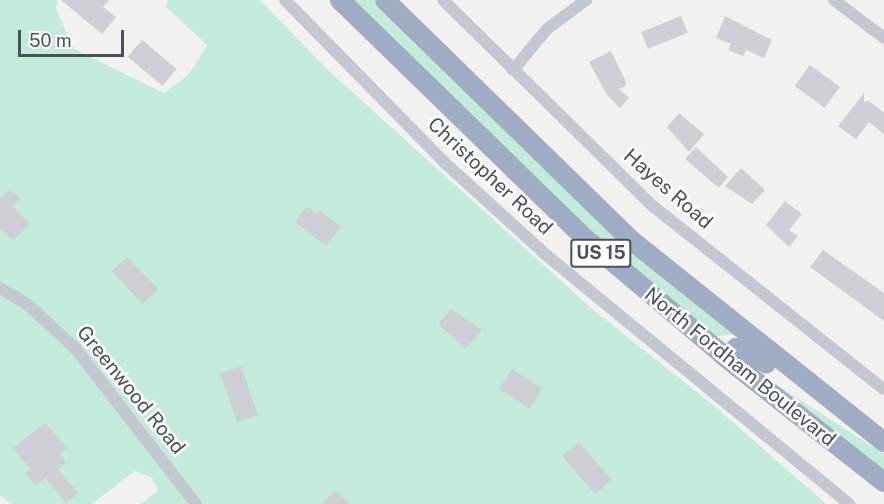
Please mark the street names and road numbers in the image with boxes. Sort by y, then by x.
street label: Christopher Road [423,112,557,240]
street label: Hayes Road [619,144,717,234]
road number: US 15 [570,238,632,268]
street label: North Fordham Boulevard [640,282,840,452]
street label: Greenwood Road [72,321,190,459]

